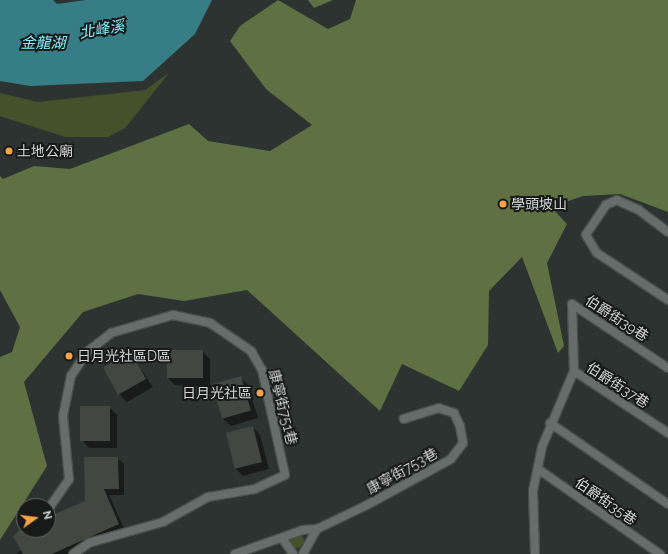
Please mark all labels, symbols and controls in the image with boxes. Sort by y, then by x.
water label: 北峰溪 [78,17,126,43]
water label: 金龍湖 [21,35,65,53]
place label: 土地公廟 [17,143,73,159]
marker: 土地公廟 [4,146,14,156]
place label: 學頭坡山 [511,196,567,212]
marker: 學頭坡山 [498,199,508,209]
street label: 伯爵街39巷 [582,291,652,345]
place label: 日月光社區D區 [77,348,171,364]
marker: 日月光社區D區 [64,351,74,361]
street label: 伯爵街37巷 [584,359,652,411]
street label: 康寧街751巷 [266,368,300,446]
place label: 日月光社區 [182,385,252,401]
marker: 日月光社區 [255,388,265,398]
street label: 康寧街753巷 [364,445,440,497]
street label: 伯爵街35巷 [572,474,640,528]
north arrow [16,498,56,538]
text: N [40,510,54,521]

